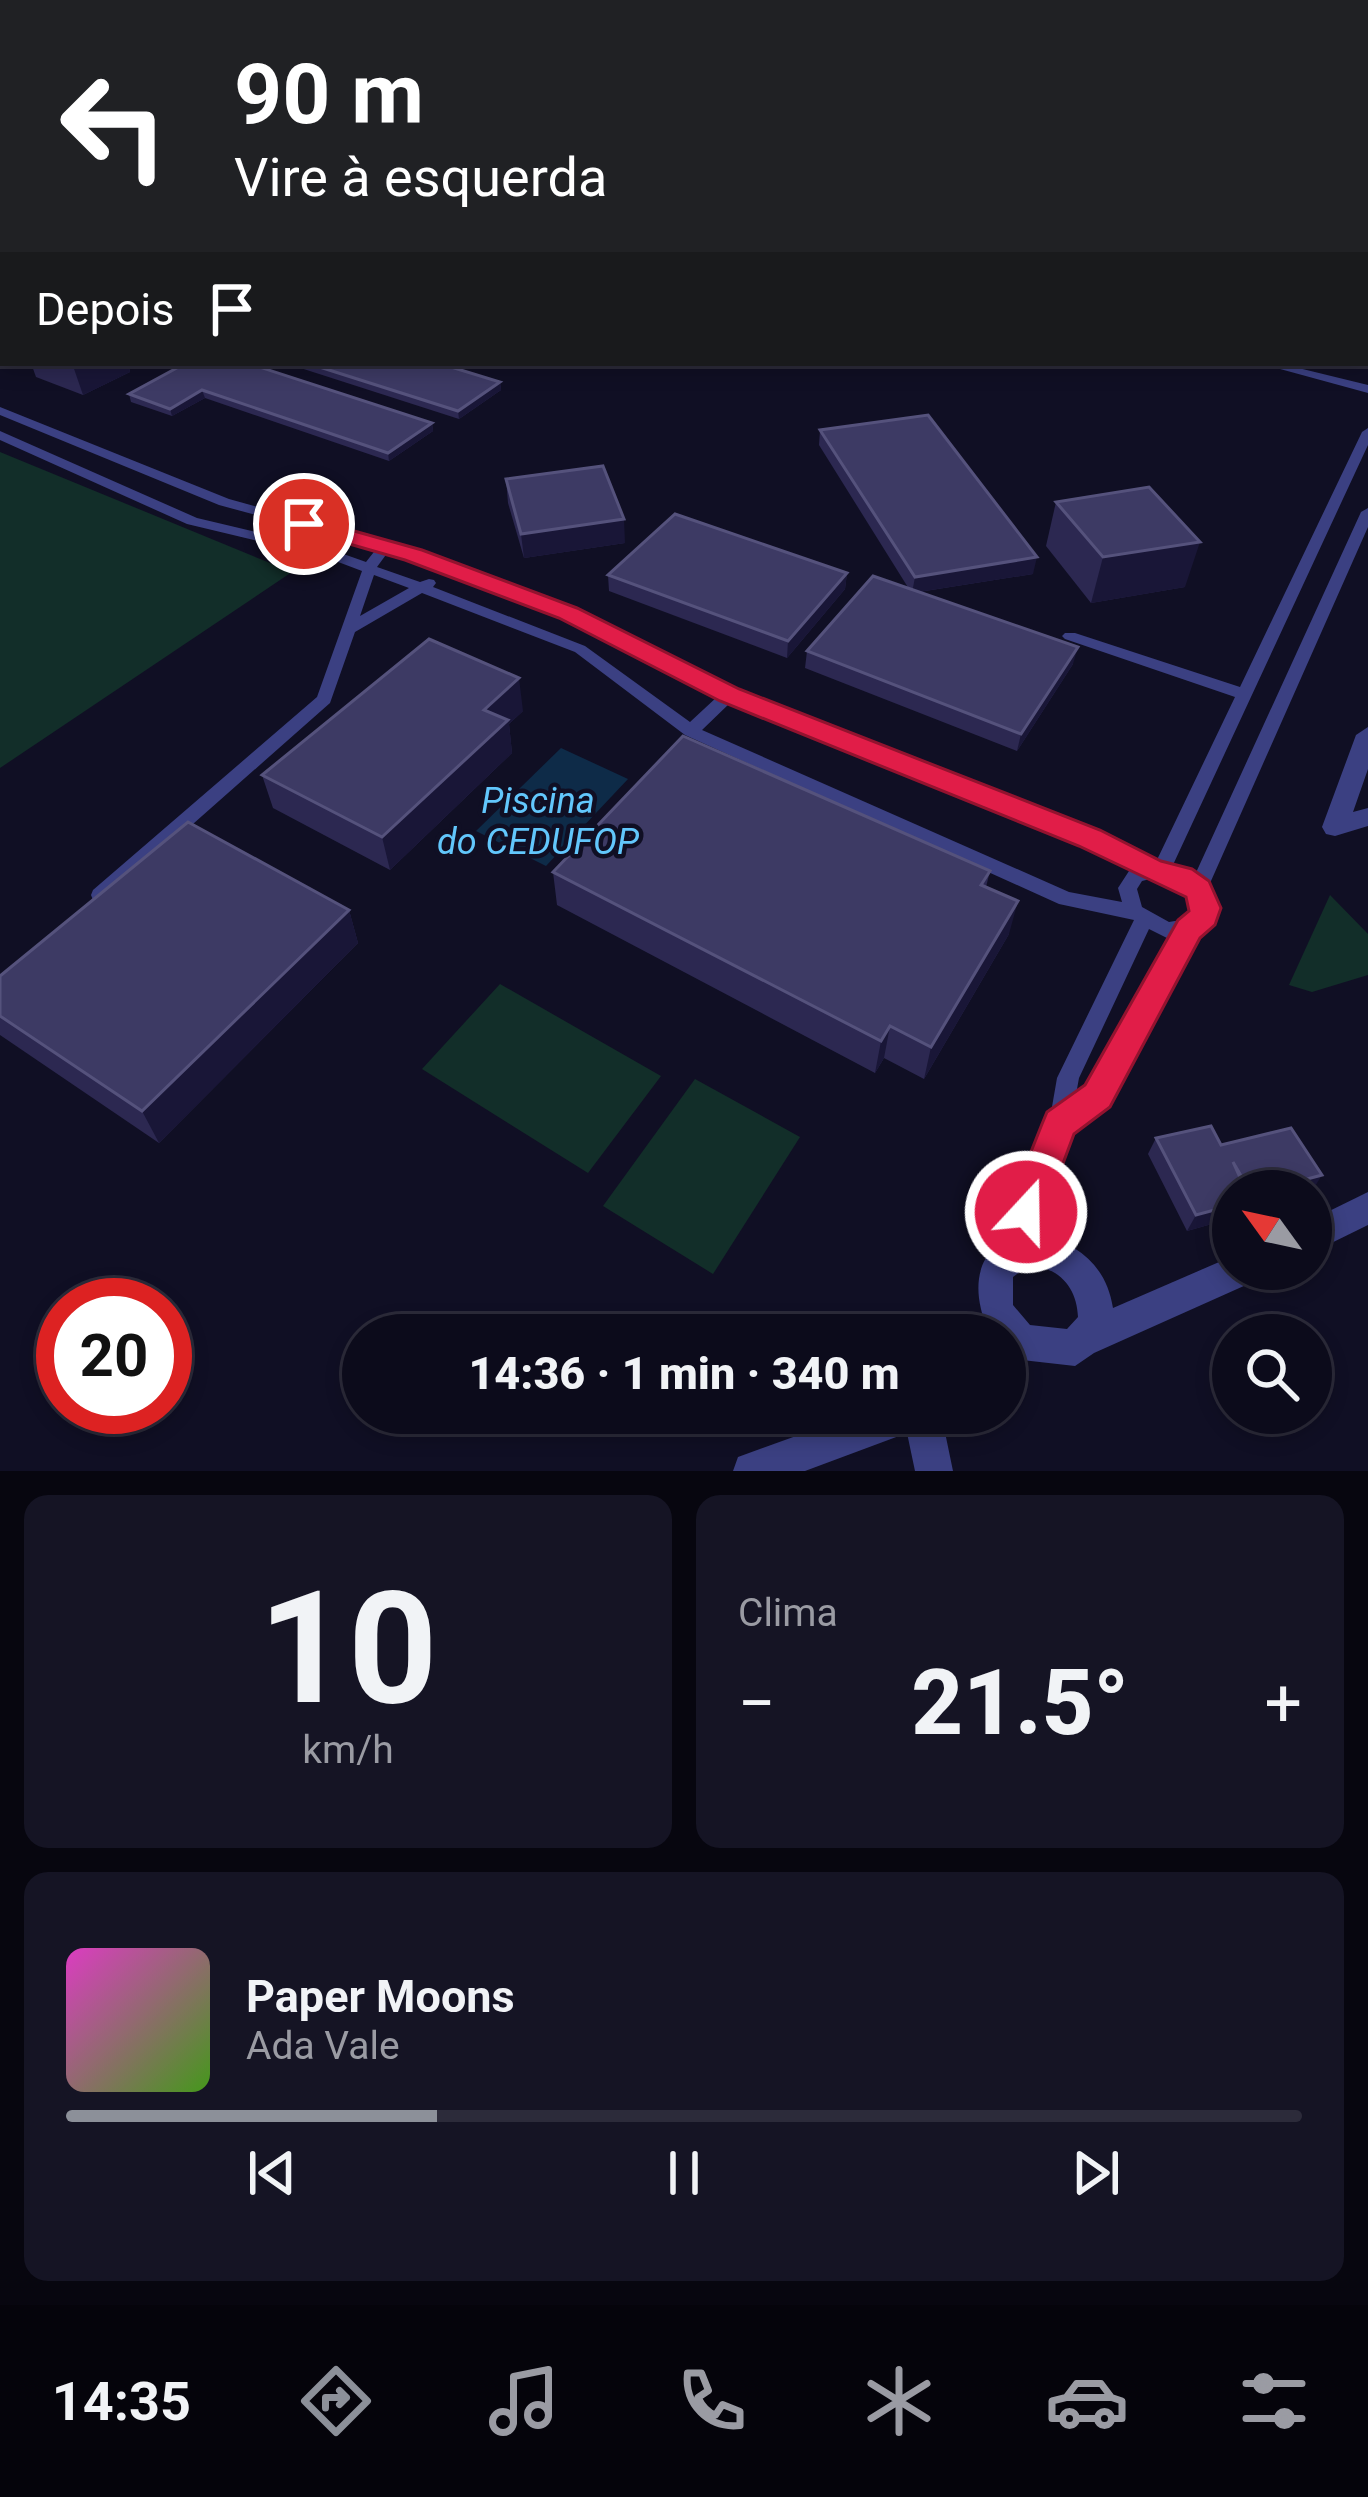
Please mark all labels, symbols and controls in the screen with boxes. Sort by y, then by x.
text: 90 m [234,45,424,144]
icon: left [36,48,192,204]
text: Vire à esquerda [234,146,607,209]
icon: arrive [199,276,265,342]
text: Depois [36,283,175,336]
pin [253,473,355,575]
icon: arrive [271,491,337,557]
water label: Piscina do CEDUFOP [437,780,640,863]
position arrow [963,1149,1089,1275]
north arrow [1212,1170,1332,1290]
map controls [1212,1170,1332,1434]
speed limit sign: 20 [36,1278,192,1434]
button: search [1212,1314,1332,1434]
text: 14:36 · 1 min · 340 m [468,1347,900,1400]
text: 10 [258,1557,438,1740]
text: Clima [738,1590,838,1636]
text: 21.5° [911,1651,1129,1756]
text: − [738,1665,776,1742]
text: + [1265,1665,1302,1742]
text: km/h [302,1727,394,1773]
text: Paper Moons [246,1970,515,2023]
text: Ada Vale [246,2023,400,2069]
icon: previous [239,2140,305,2206]
icon: pause [651,2140,717,2206]
icon: next [1063,2140,1129,2206]
icon: directions [294,2359,378,2443]
icon: music [482,2359,566,2443]
icon: phone [670,2359,754,2443]
icon: climate [857,2359,941,2443]
icon: car [1045,2359,1129,2443]
icon: filters [1232,2359,1316,2443]
text: 14:35 [52,2370,191,2433]

